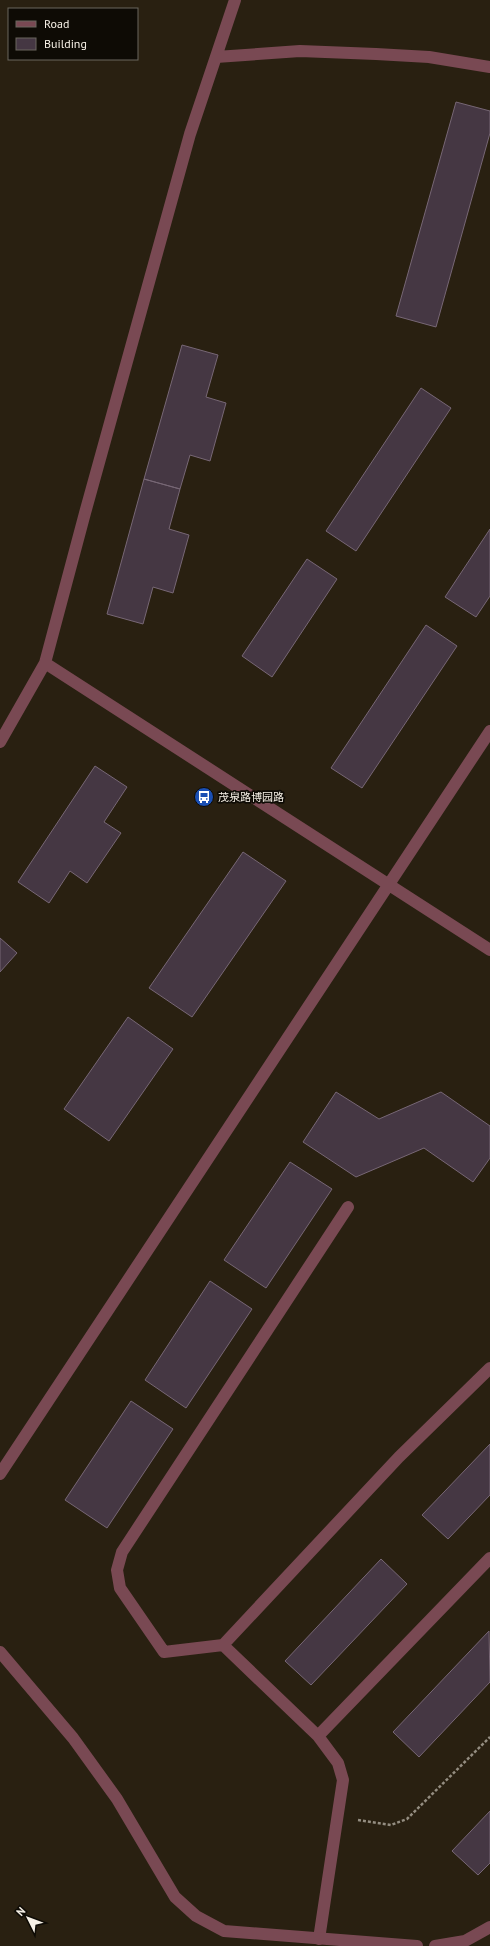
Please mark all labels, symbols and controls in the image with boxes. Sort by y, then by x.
legend [8,8,138,60]
text: Road [44,16,69,31]
text: Building [44,36,87,51]
bus stop icon: 茂泉路博园路 [193,786,215,808]
place label: 茂泉路博园路 [218,790,284,804]
north arrow [8,1898,48,1938]
text: N [13,1904,28,1919]

